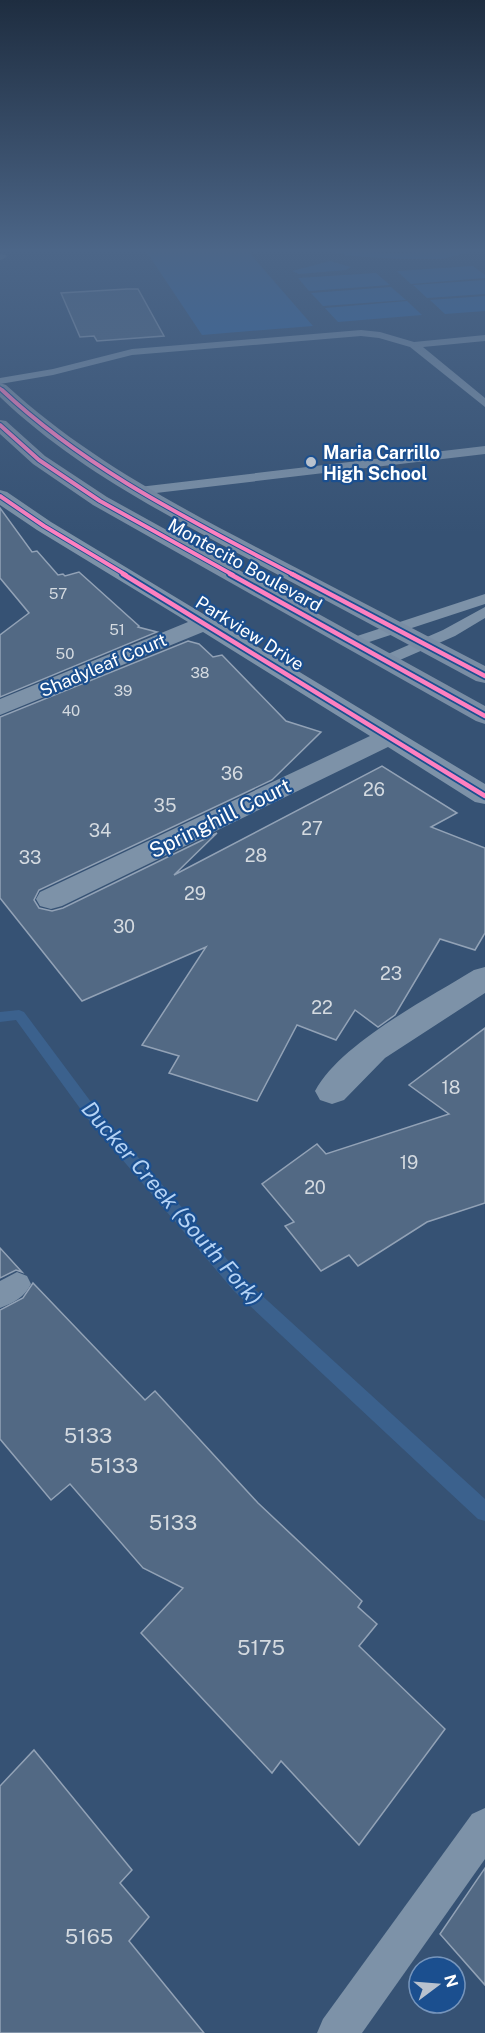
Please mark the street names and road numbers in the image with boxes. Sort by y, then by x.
street label: Montecito Boulevard [164,514,326,616]
street label: Parkview Drive [192,591,308,675]
street label: Shadyleaf Court [36,629,170,701]
street label: Springhill Court [145,773,295,863]

